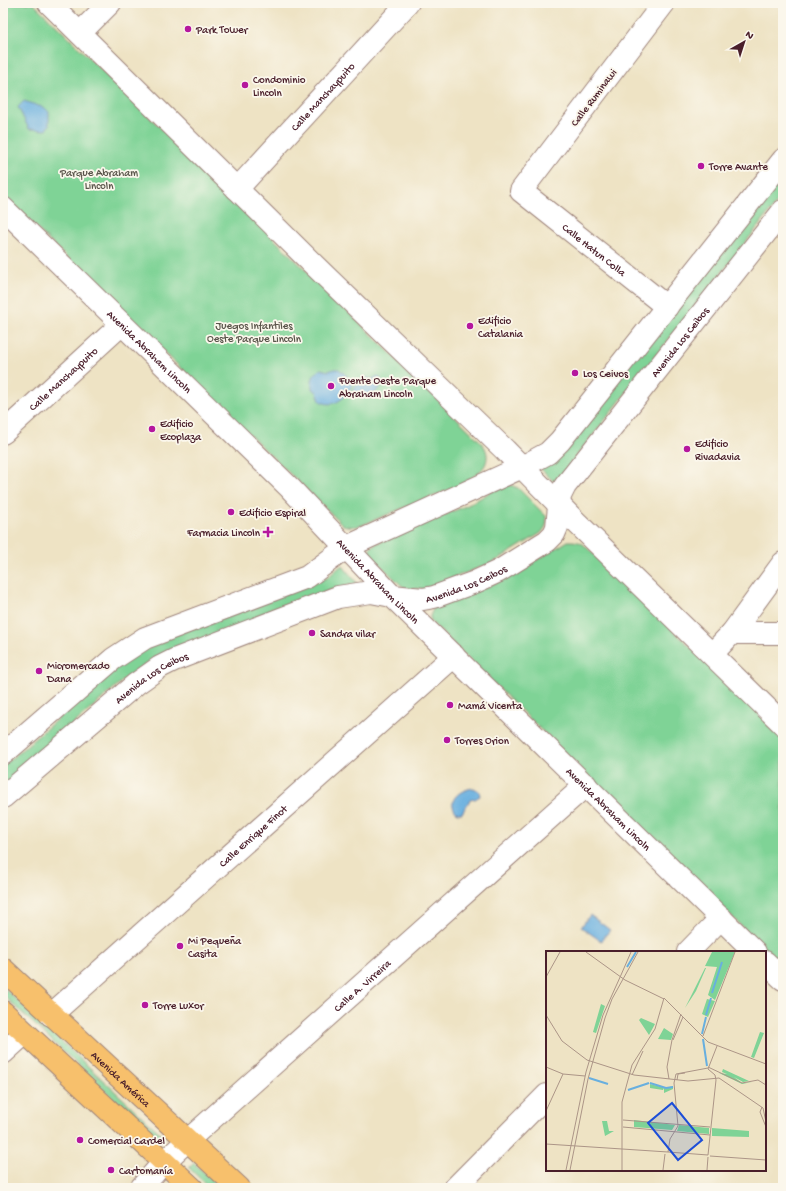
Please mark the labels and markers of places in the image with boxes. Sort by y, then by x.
marker: Park Tower [183,24,193,34]
place label: Park Tower [195,25,249,37]
place label: Condominio Lincoln [253,75,306,100]
marker: Condominio Lincoln [240,80,250,90]
marker: Torre Avante [696,161,706,171]
place label: Torre Avante [708,162,768,174]
place label: Edificio Catalania [478,315,524,341]
marker: Edificio Catalania [465,321,475,331]
marker: Los Ceivos [570,368,580,378]
place label: Los Ceivos [583,369,629,381]
place label: Fuente Oeste Parque Abraham Lincoln [338,376,436,401]
marker: Fuente Oeste Parque Abraham Lincoln [326,381,336,391]
place label: Edificio Ecoplaza [160,418,202,444]
marker: Edificio Ecoplaza [147,424,157,434]
place label: Edificio Rivadavia [695,438,741,464]
marker: Edificio Rivadavia [682,444,692,454]
marker: Edificio Espiral [226,507,236,517]
place label: Edificio Espiral [239,507,307,520]
marker: Farmacia Lincoln [263,527,273,537]
place label: Farmacia Lincoln [186,528,261,540]
marker: Sandra vilar [307,628,317,638]
place label: Sandra vilar [320,629,376,641]
place label: Micromercado Dana [46,661,110,686]
marker: Micromercado Dana [34,666,44,676]
marker: Mamá Vicenta [445,700,455,710]
place label: Mamá Vicenta [458,701,523,713]
marker: Torres Orion [442,735,452,745]
place label: Torres Orion [454,736,510,748]
place label: Mi Pequeña Casita [188,936,242,961]
marker: Mi Pequeña Casita [175,941,185,951]
marker: Torre Luxor [140,1000,150,1010]
place label: Torre Luxor [152,1001,205,1013]
marker: Comercial Cardel [75,1135,85,1145]
place label: Comercial Cardel [88,1136,165,1148]
marker: Cartomanía [106,1165,116,1175]
place label: Cartomanía [119,1166,174,1178]

